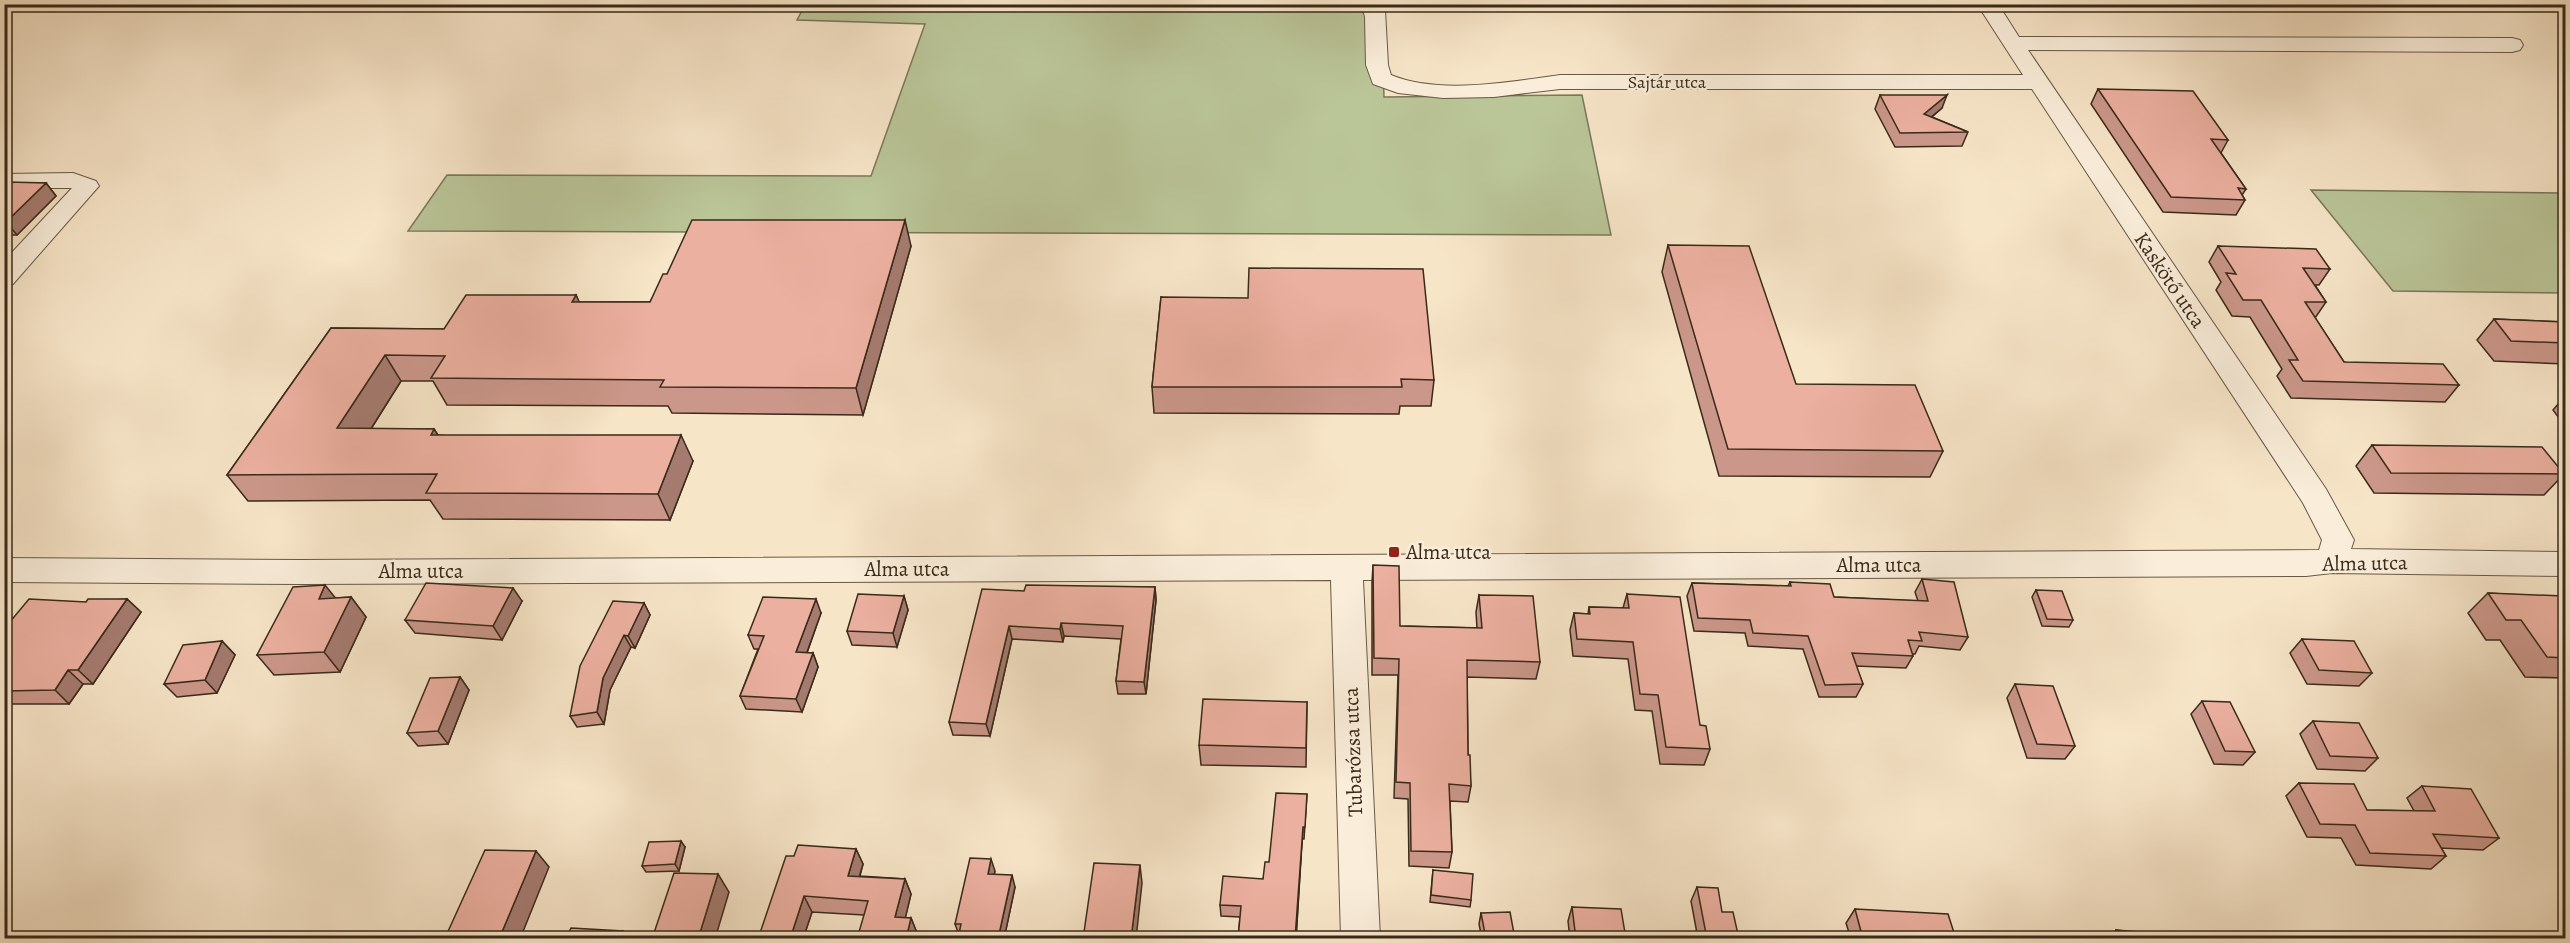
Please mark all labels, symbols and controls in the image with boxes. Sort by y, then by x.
street label: Sajtár utca [1628,70,1707,94]
street label: Kaskötő utca [2128,227,2212,334]
place label: Alma utca [1405,538,1491,566]
marker: Alma utca [1387,545,1401,559]
street label: Alma utca [2321,548,2408,578]
street label: Alma utca [1835,551,1922,579]
street label: Alma utca [863,555,950,583]
street label: Alma utca [377,557,464,585]
street label: Tubarózsa utca [1337,686,1369,817]

